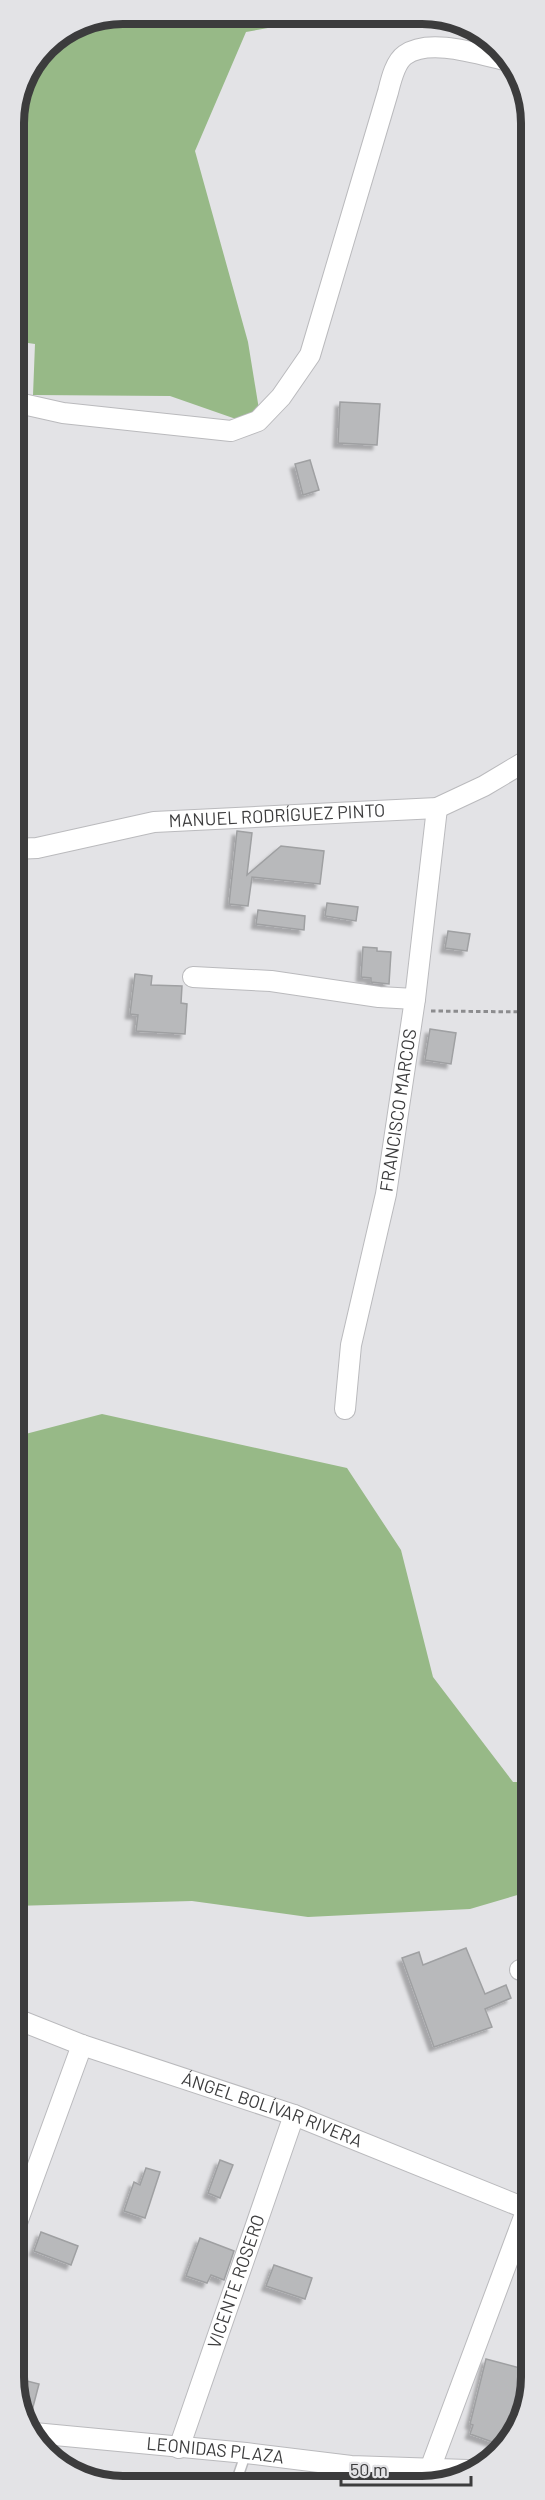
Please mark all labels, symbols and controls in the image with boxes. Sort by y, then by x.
street label: MANUEL RODRÍGUEZ PINTO [168,799,386,831]
street label: FRANCISCO MARCOS [375,1027,420,1193]
street label: ÁNGEL BOLÍVAR RIVERA [179,2067,366,2152]
street label: VICENTE ROSERO [202,2212,269,2351]
street label: LEONIDAS PLAZA [146,2432,285,2468]
scale bar [341,2449,472,2487]
text: 50 m [350,2458,388,2480]

